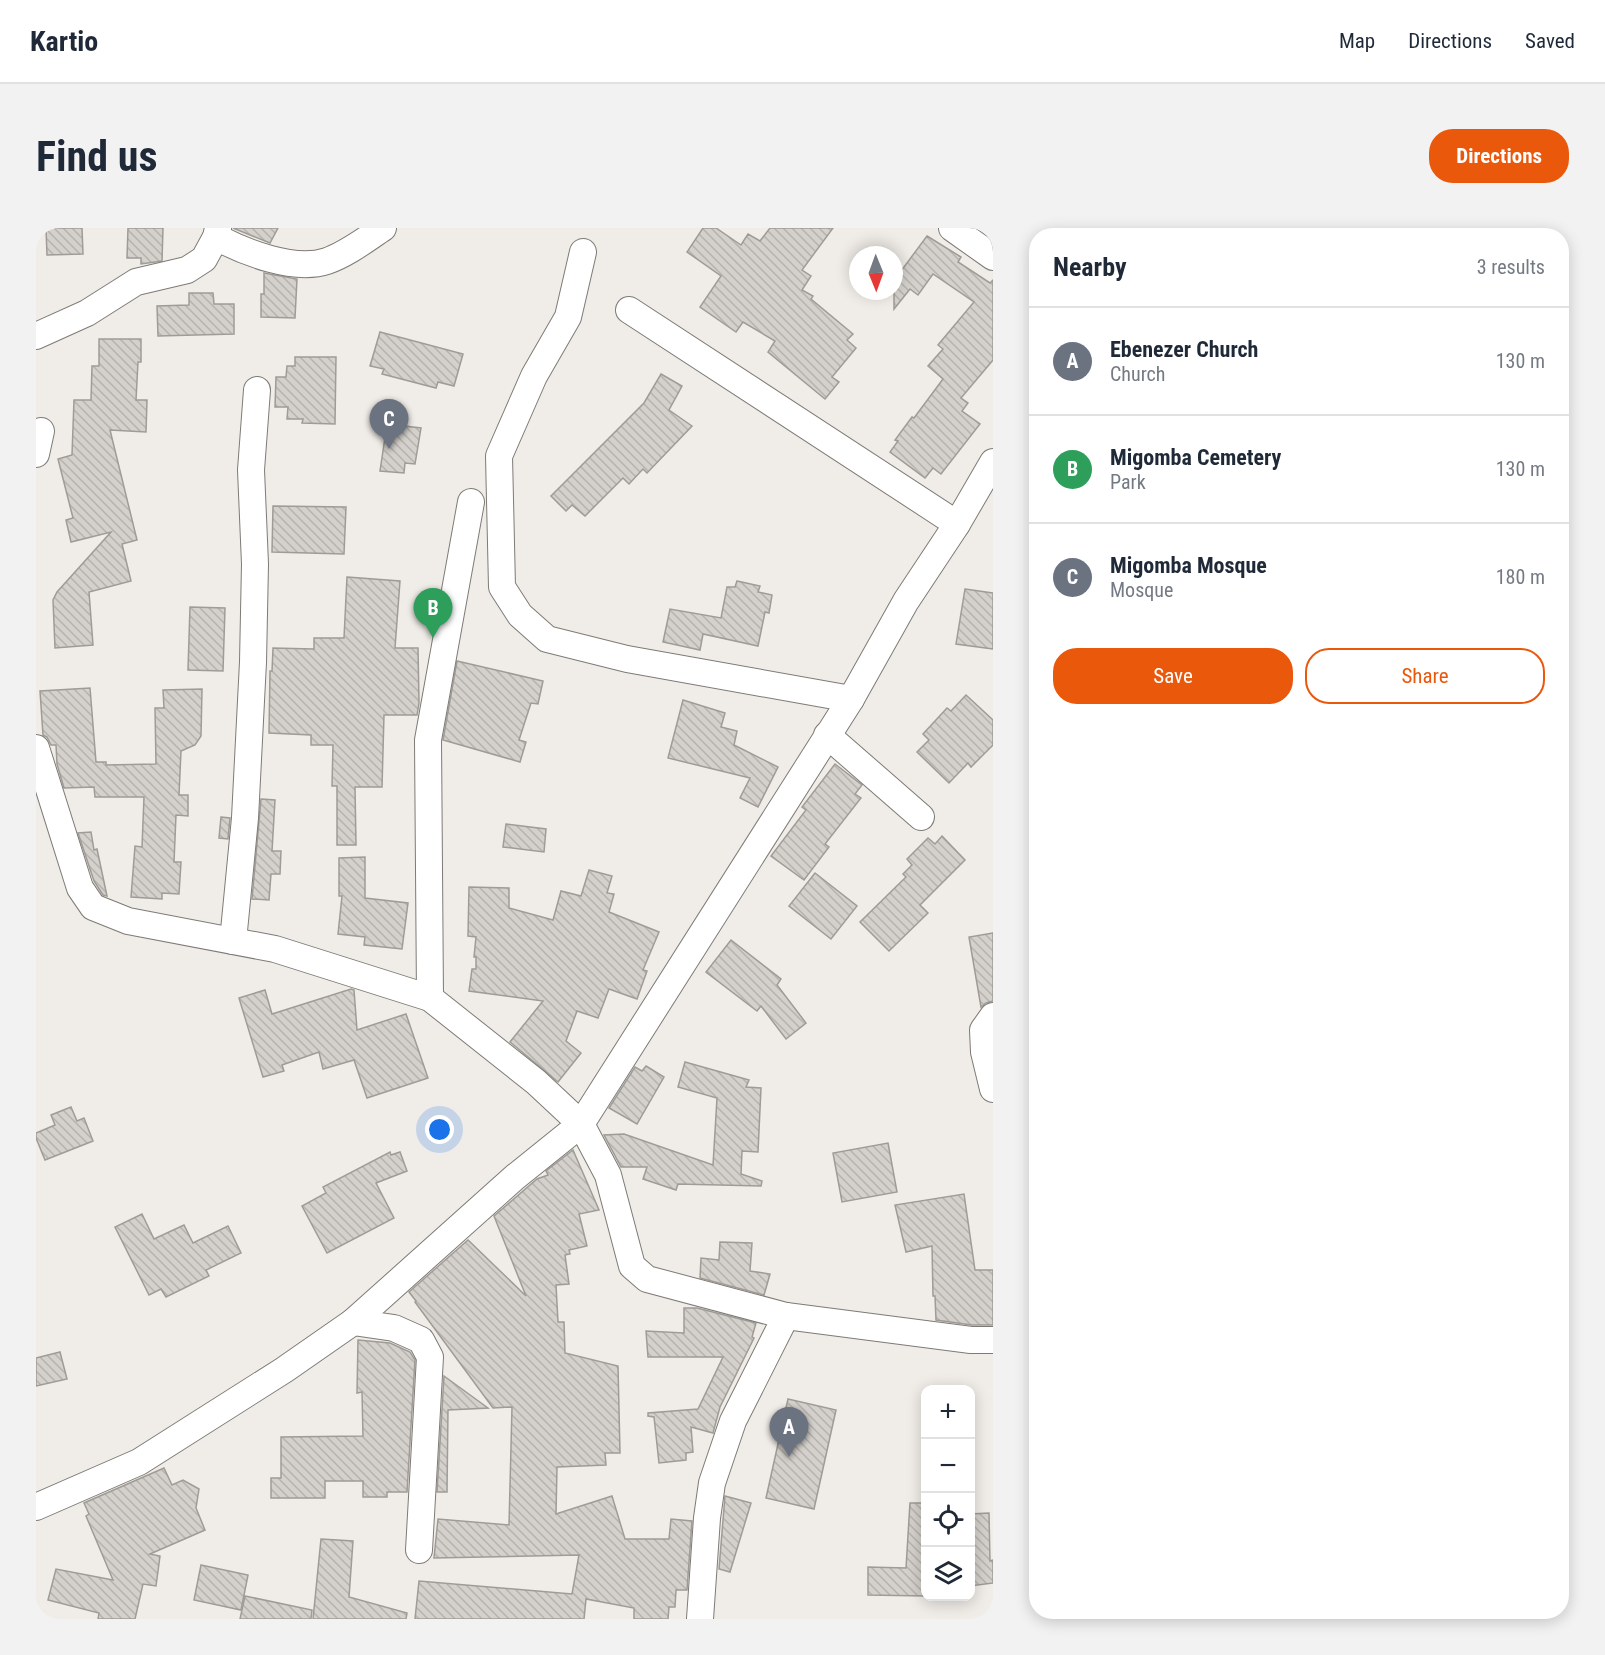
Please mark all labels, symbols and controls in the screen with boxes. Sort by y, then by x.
text: Kartio [30,25,98,58]
text: Map [1339,29,1375,53]
text: Directions [1408,29,1492,53]
text: Saved [1525,29,1575,53]
button: Directions [1429,129,1569,183]
text: Find us [36,132,157,181]
north arrow [849,246,903,300]
text: Nearby [1053,252,1127,282]
text: 3 results [1477,255,1545,279]
text: Ebenezer Church [1110,337,1258,362]
text: A [1067,349,1078,373]
text: 130 m [1496,349,1545,373]
text: Church [1110,362,1165,386]
pin: C [370,400,408,449]
text: Migomba Cemetery [1110,445,1281,470]
text: B [1067,457,1078,481]
text: 130 m [1496,457,1545,481]
text: Park [1110,470,1146,494]
text: Migomba Mosque [1110,553,1267,578]
text: C [1067,565,1078,589]
text: 180 m [1496,565,1545,589]
text: Mosque [1110,578,1173,602]
pin: B [414,588,452,638]
button: Save [1053,648,1293,704]
button: Share [1305,648,1545,704]
your location [425,1115,454,1144]
map controls [921,1385,975,1601]
button: + [921,1385,975,1439]
pin: A [770,1408,808,1457]
button: − [921,1439,975,1493]
button: locate [921,1493,975,1547]
button: layers [921,1547,975,1601]

